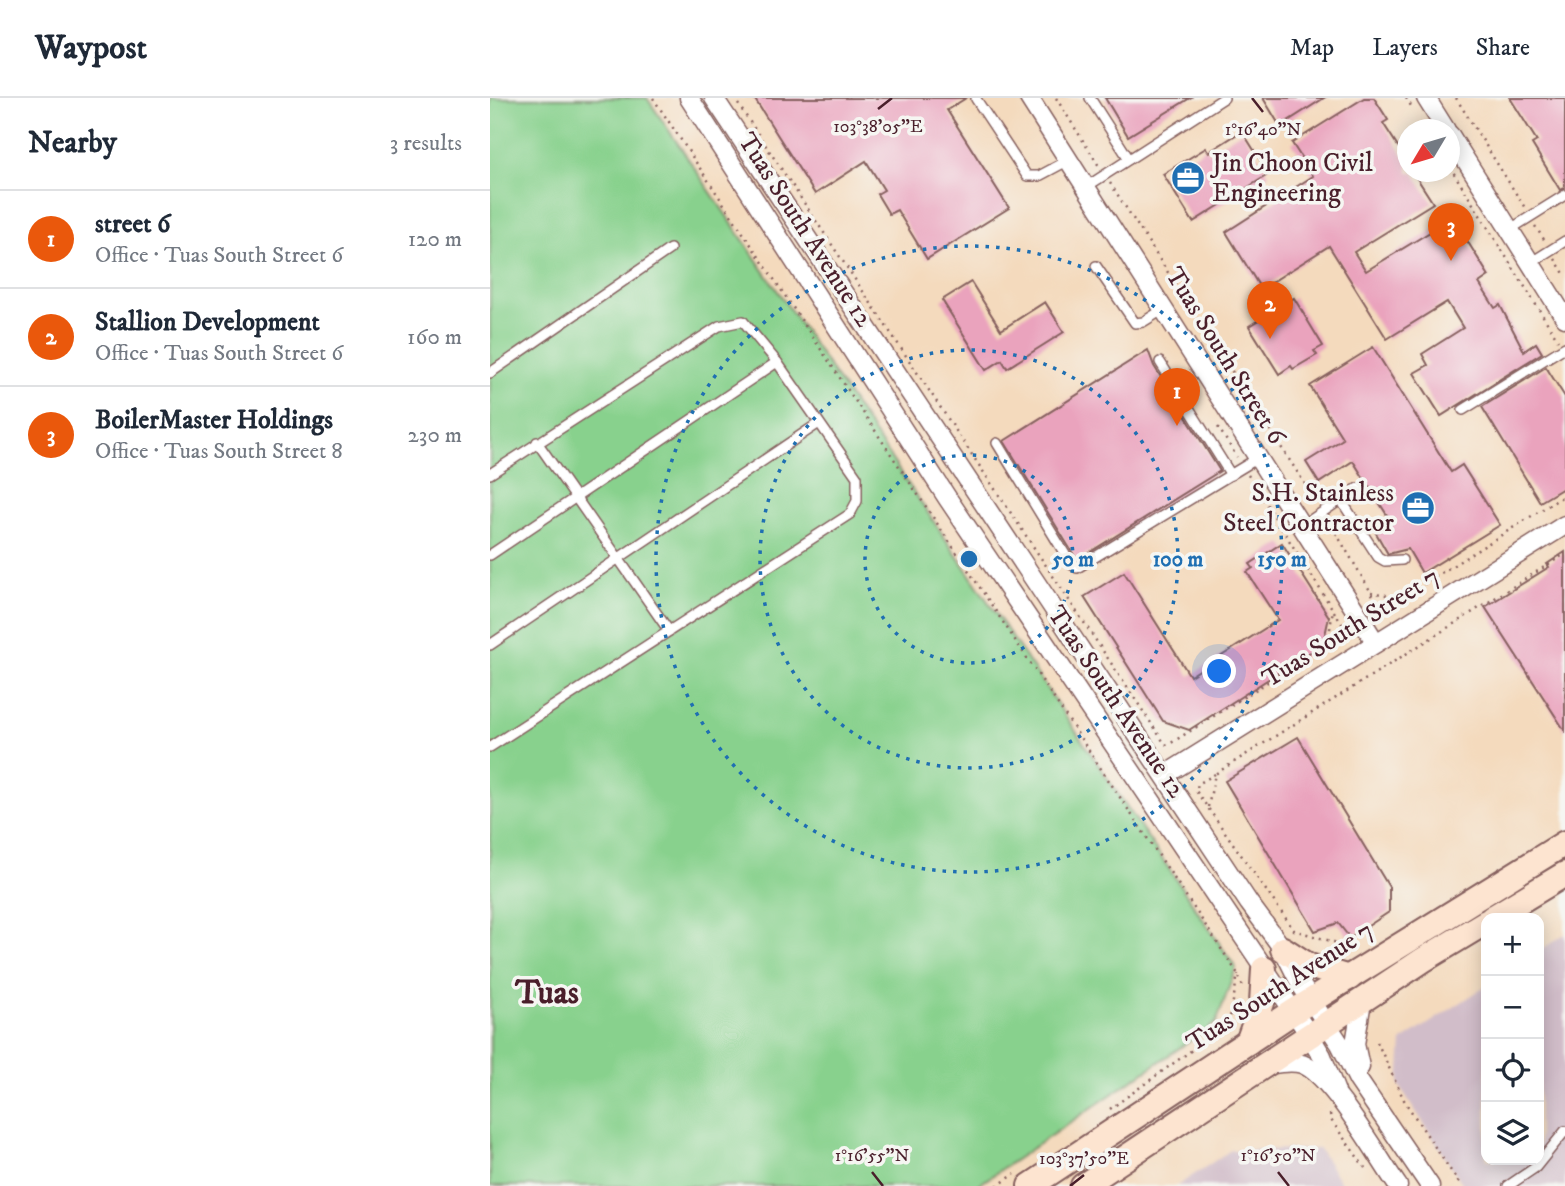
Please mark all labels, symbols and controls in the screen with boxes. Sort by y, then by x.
text: Waypost [35,28,147,69]
text: Map [1290,33,1334,63]
text: Layers [1372,33,1438,63]
text: Share [1476,33,1530,63]
text: 103°38'05"E [833,116,923,138]
text: 1°16'40"N [1225,119,1302,141]
north arrow [1397,119,1460,182]
text: Nearby [28,125,117,162]
street label: Tuas South Avenue 12 [730,127,880,333]
text: 3 results [390,129,462,158]
place label: Jin Choon Civil Engineering [1210,147,1373,210]
office icon: Jin Choon Civil Engineering [1169,159,1207,197]
pin: 3 [1428,203,1474,261]
text: street 6 [95,208,171,241]
text: 1 [47,225,55,254]
text: 120 m [408,225,462,254]
text: Office · Tuas South Street 6 [95,241,343,270]
street label: Tuas South Street 6 [1157,261,1293,452]
pin: 2 [1247,281,1293,339]
text: Stallion Development [95,306,320,339]
text: 2 [45,323,57,352]
text: 160 m [407,323,462,352]
text: Office · Tuas South Street 6 [95,339,343,368]
pin: 1 [1154,368,1200,426]
text: BoilerMaster Holdings [95,404,333,437]
text: 3 [47,421,55,450]
text: 230 m [408,421,462,450]
text: Office · Tuas South Street 8 [95,437,343,466]
place label: S.H. Stainless Steel Contractor [1223,477,1394,540]
office icon: S.H. Stainless Steel Contractor [1399,489,1437,527]
centre of rings [957,547,981,571]
text: 50 m [1051,547,1094,573]
text: 100 m [1153,547,1203,573]
text: 150 m [1257,547,1307,573]
street label: Tuas South Street 7 [1256,560,1446,696]
street label: Tuas South Avenue 12 [1039,600,1193,805]
your location [1202,654,1236,688]
map controls [1481,913,1544,1165]
button: + [1481,913,1544,976]
street label: Tuas South Avenue 7 [1180,914,1380,1060]
district label: Tuas [514,973,579,1014]
button: − [1481,976,1544,1039]
button: locate [1481,1039,1544,1102]
button: layers [1481,1102,1544,1165]
text: 1°16'55"N [835,1145,909,1167]
text: 1°16'50"N [1240,1145,1316,1167]
text: 103°37'50"E [1039,1148,1129,1170]

